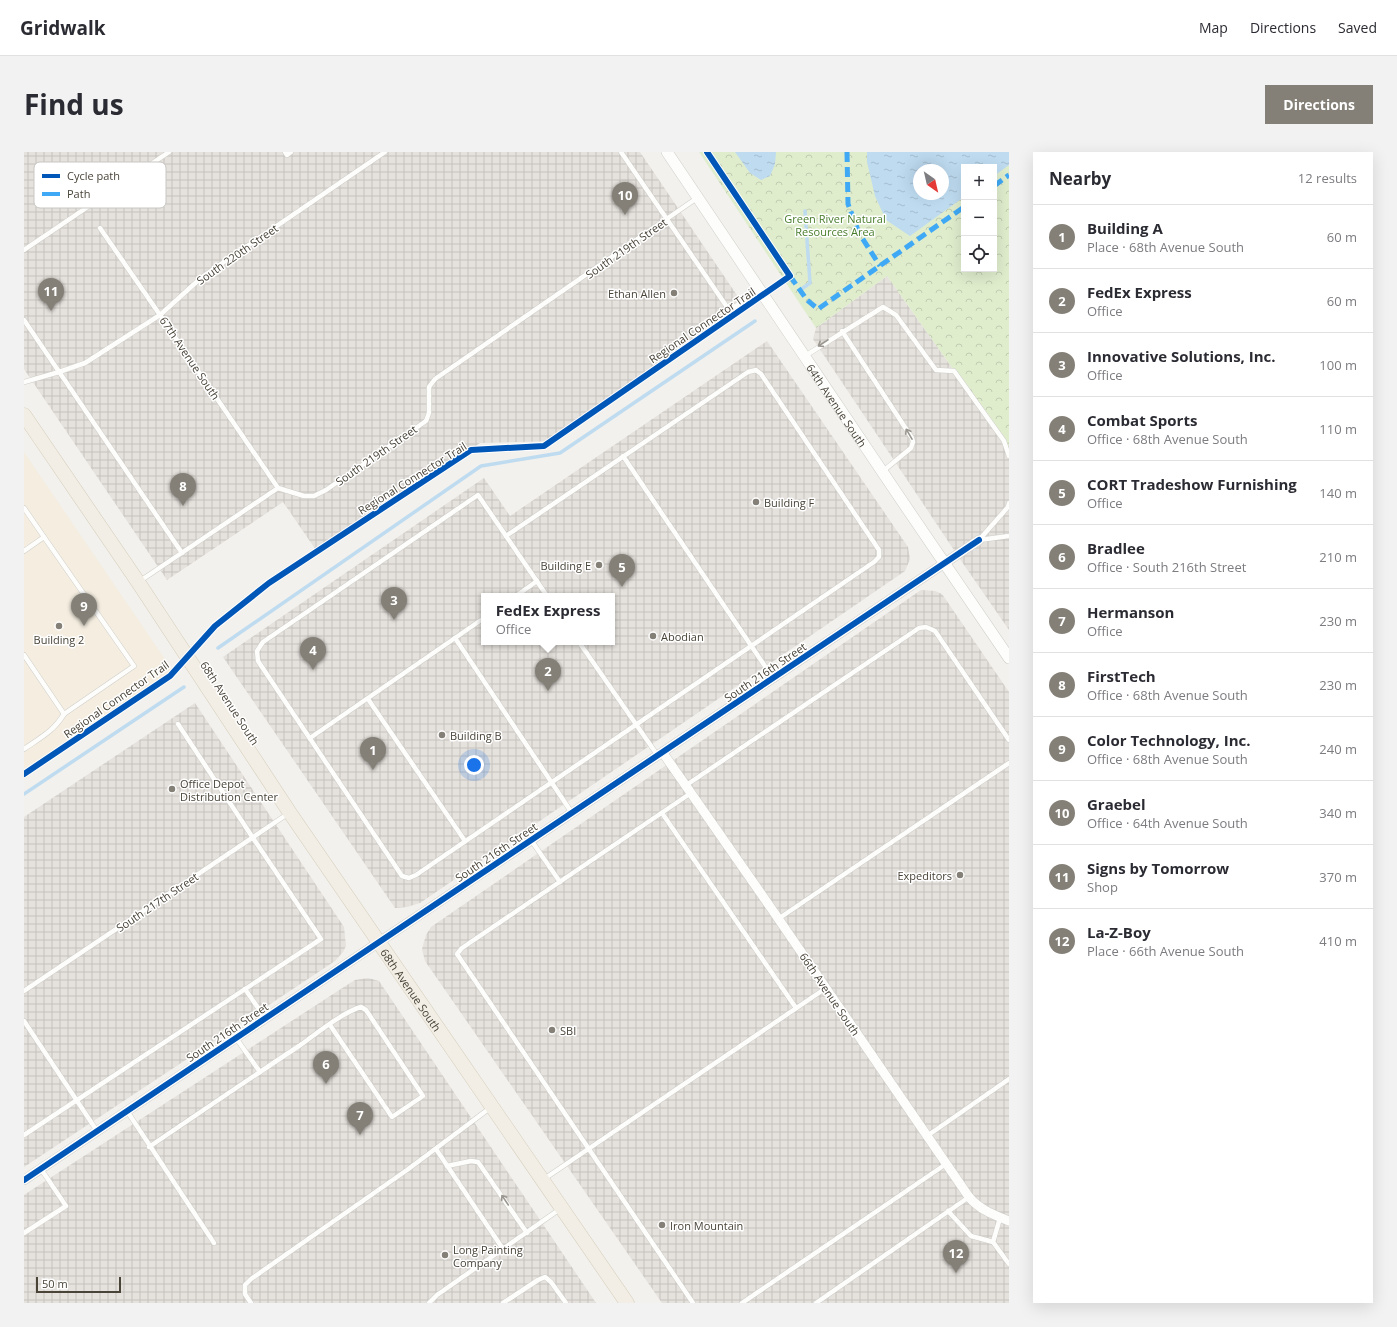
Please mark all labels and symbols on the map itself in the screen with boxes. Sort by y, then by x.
legend [34,162,166,208]
north arrow [913,164,949,200]
text: Cycle path [67,168,120,183]
pin: 10 [612,182,638,215]
text: Path [67,186,90,201]
park label: Green River Natural Resources Area [784,211,886,239]
street label: South 219th Street [582,214,670,282]
street label: South 220th Street [193,220,281,288]
pin: 11 [38,278,64,311]
street label: Regional Connector Trail [646,284,758,366]
place label: Ethan Allen [608,286,666,301]
marker: Ethan Allen [669,288,679,298]
street label: 67th Avenue South [157,313,223,403]
one-way arrow [817,340,829,348]
street label: 64th Avenue South [804,361,871,450]
street label: South 219th Street [332,421,420,489]
one-way arrow [904,428,912,440]
street label: Regional Connector Trail [355,438,469,518]
pin: 8 [170,473,196,506]
place label: Building F [764,495,814,510]
marker: Building F [751,497,761,507]
pin: 5 [609,554,635,587]
place label: Building E [540,558,591,573]
marker: Building E [594,560,604,570]
pin: 3 [381,587,407,620]
pin: 9 [71,593,97,626]
marker: Building 2 [54,621,64,631]
place label: Abodian [661,629,704,644]
marker: Abodian [648,631,658,641]
place label: Building 2 [34,632,84,647]
pin: 4 [300,637,326,670]
street label: South 216th Street [721,639,809,705]
street label: Regional Connector Trail [60,657,172,741]
street label: 68th Avenue South [197,658,263,748]
pin: 2 [535,658,561,691]
place label: Building B [450,728,502,743]
marker: Building B [437,730,447,740]
pin: 1 [360,737,386,770]
your location [464,755,484,775]
place label: Office Depot Distribution Center [180,776,279,804]
marker: Office Depot Distribution Center [167,784,177,794]
street label: South 216th Street [452,819,540,885]
place label: Expeditors [897,868,952,883]
street label: South 217th Street [113,869,201,935]
marker: Expeditors [955,870,965,880]
street label: 68th Avenue South [378,945,445,1034]
street label: 66th Avenue South [797,949,863,1039]
street label: South 216th Street [183,999,271,1065]
place label: SBI [560,1023,576,1038]
marker: SBI [547,1025,557,1035]
pin: 6 [313,1051,339,1084]
pin: 7 [347,1102,373,1135]
one-way arrow [501,1195,509,1206]
place label: Iron Mountain [670,1218,743,1233]
marker: Iron Mountain [657,1220,667,1230]
pin: 12 [943,1240,969,1273]
place label: Long Painting Company [453,1242,523,1270]
marker: Long Painting Company [440,1250,450,1260]
scale bar [36,1275,121,1294]

